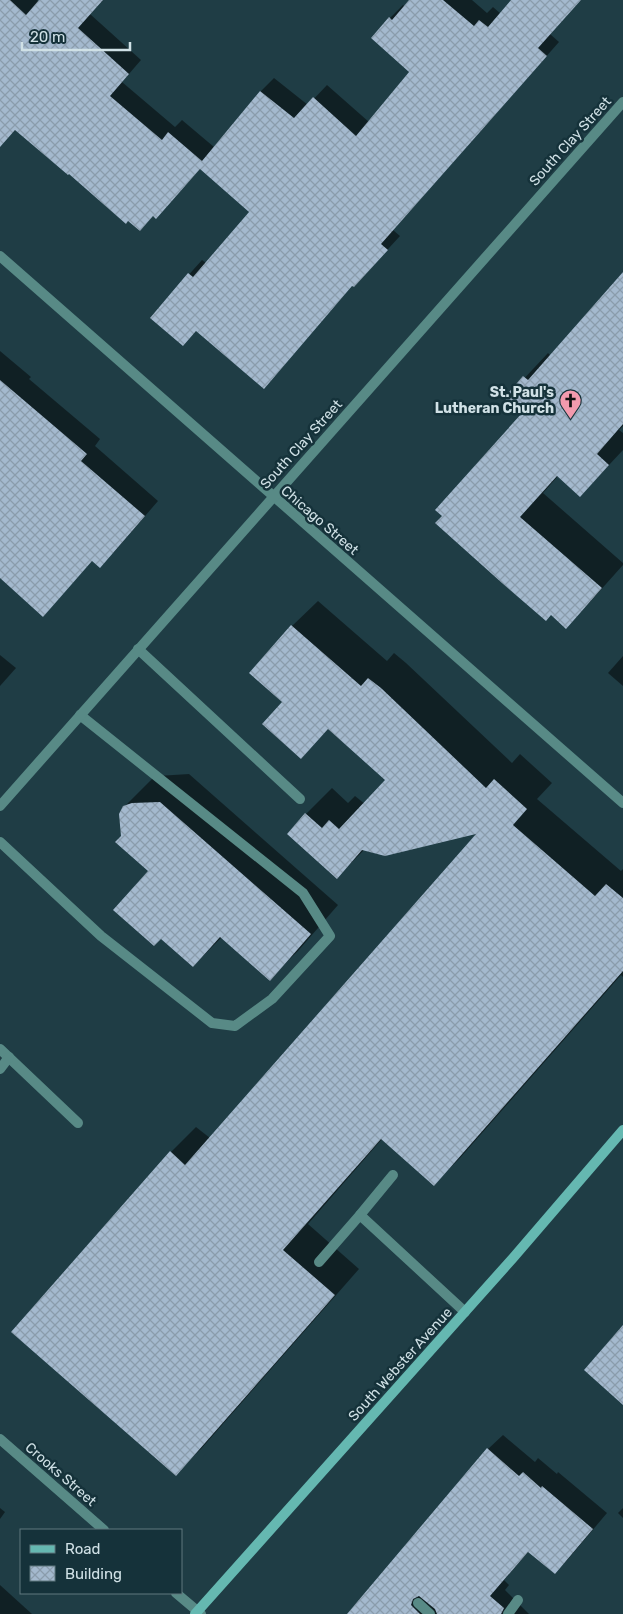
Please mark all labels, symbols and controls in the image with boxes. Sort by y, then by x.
scale bar [22,20,130,52]
text: 20 m [30,28,65,46]
street label: South Clay Street [526,93,615,189]
place label: St. Paul's Lutheran Church [435,384,554,417]
church icon: St. Paul's Lutheran Church [558,388,582,419]
street label: South Clay Street [257,396,346,492]
street label: Chicago Street [277,482,362,559]
street label: South Webster Avenue [345,1304,456,1425]
street label: Crooks Street [22,1439,100,1510]
legend [20,1529,182,1594]
text: Road [65,1540,101,1558]
text: Building [65,1565,122,1583]

